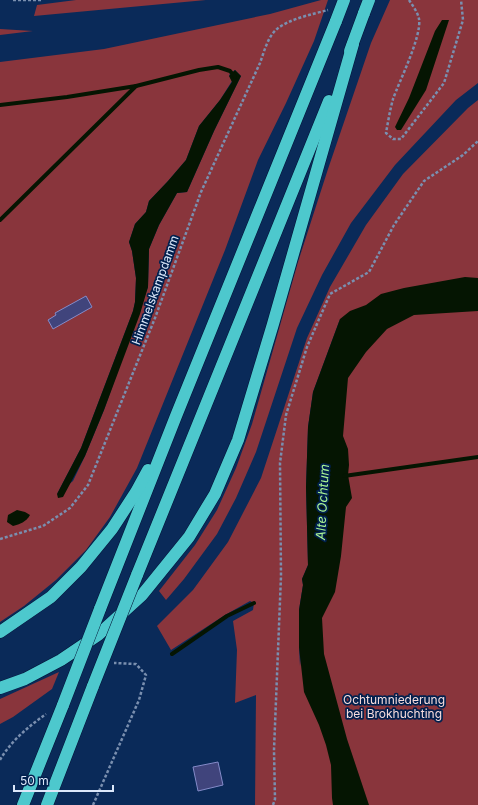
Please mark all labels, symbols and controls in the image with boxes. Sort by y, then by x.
street label: Himmelskampdamm [128,233,182,347]
water label: Alte Ochtum [312,464,332,541]
park label: Ochtumniederung bei Brokhuchting [343,692,445,721]
scale bar [14,767,113,793]
text: 50 m [20,773,49,788]

